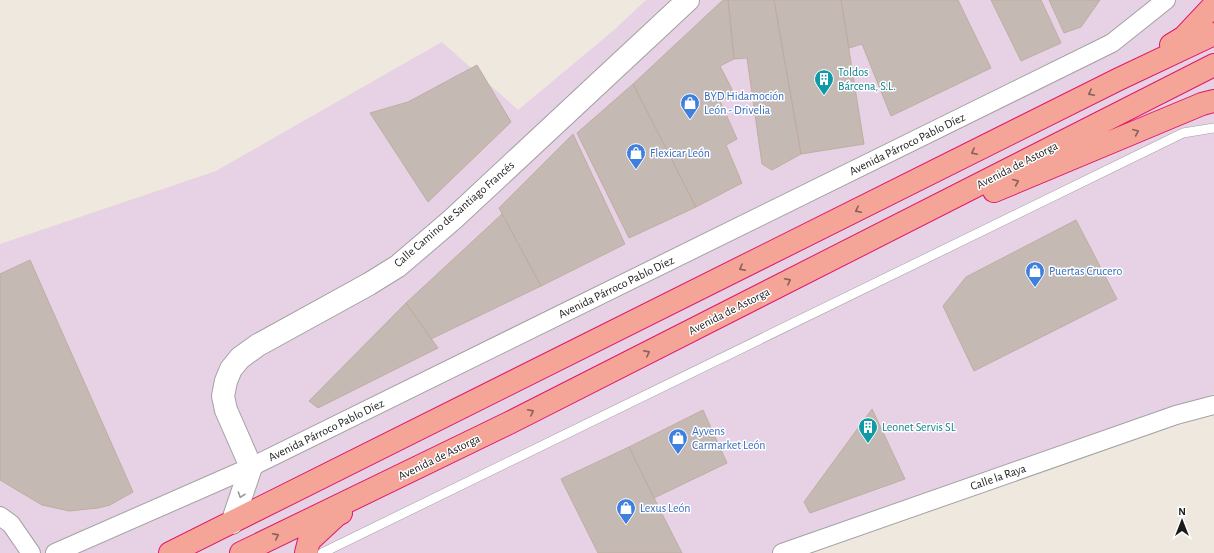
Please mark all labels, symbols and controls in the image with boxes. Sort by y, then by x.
place label: Toldos Bárcena, S.L. [838,66,896,92]
building icon: Toldos Bárcena, S.L. [813,68,835,96]
one-way arrow [1087,89,1095,96]
place label: BYD Hidamoción León - Drivelia [704,90,784,116]
shop icon: BYD Hidamoción León - Drivelia [679,92,701,120]
street label: Avenida Párroco Pablo Díez [847,111,967,177]
one-way arrow [1132,128,1139,136]
street label: Avenida de Astorga [974,139,1060,191]
shop icon: Flexicar León [625,142,647,170]
place label: Flexicar León [650,147,710,159]
one-way arrow [971,147,979,154]
street label: Calle Camino de Santiago Francés [392,159,516,269]
one-way arrow [1012,179,1020,187]
one-way arrow [855,205,862,213]
street label: Avenida Párroco Pablo Díez [556,254,676,320]
shop icon: Puertas Crucero [1024,260,1046,288]
one-way arrow [739,263,746,271]
place label: Puertas Crucero [1049,265,1122,277]
one-way arrow [784,278,791,286]
street label: Avenida de Astorga [686,285,772,337]
one-way arrow [643,350,650,358]
street label: Avenida Párroco Pablo Díez [266,397,386,463]
one-way arrow [527,409,534,417]
building icon: Leonet Servis SL [857,416,879,444]
place label: Leonet Servis SL [882,421,956,433]
place label: Ayvens Carmarket León [692,425,765,451]
shop icon: Ayvens Carmarket León [667,427,689,455]
street label: Avenida de Astorga [396,432,482,482]
street label: Calle la Raya [969,462,1028,493]
one-way arrow [238,491,246,498]
shop icon: Lexus León [615,497,637,525]
north arrow [1162,501,1202,541]
place label: Lexus León [640,502,690,514]
text: N [1178,506,1186,517]
one-way arrow [272,533,279,541]

